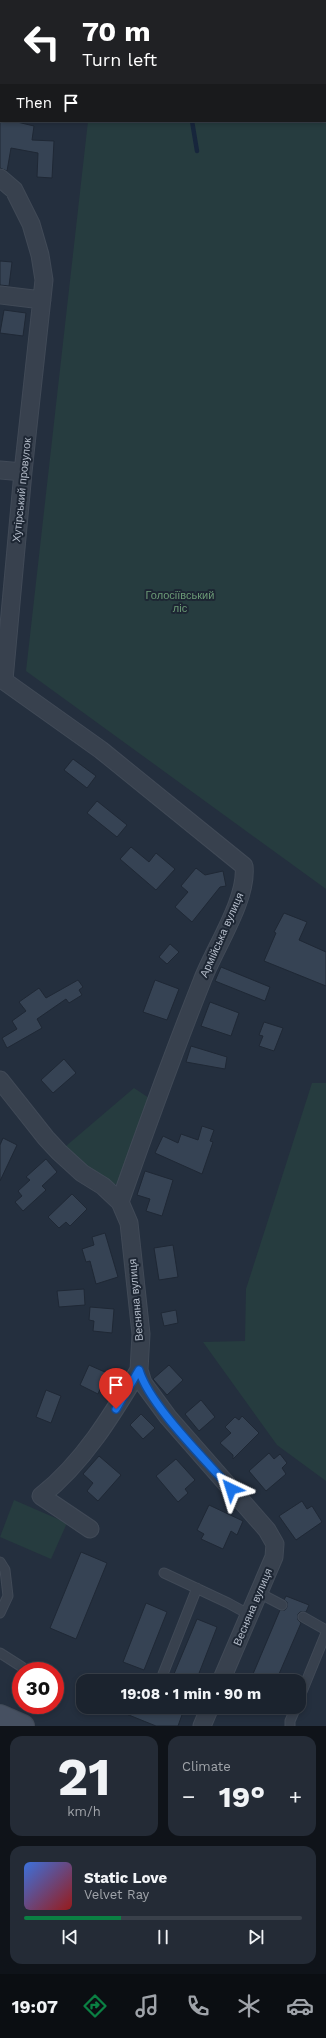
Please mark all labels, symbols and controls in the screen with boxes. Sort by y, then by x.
text: 70 m [82,15,151,48]
icon: left [16,16,68,68]
text: Turn left [82,49,157,70]
icon: arrive [60,92,82,114]
text: Then [16,94,52,112]
street label: Хутірський провулок [10,437,34,543]
park label: Голосіївський ліс [146,589,214,615]
street label: Армійська вулиця [197,891,247,979]
street label: Весняна вулиця [126,1258,146,1342]
pin [99,1368,133,1409]
icon: arrive [105,1374,127,1396]
position arrow [210,1468,252,1510]
street label: Весняна вулиця [231,1566,275,1648]
speed limit sign: 30 [12,1662,64,1714]
text: 19:08 · 1 min · 90 m [121,1685,261,1703]
text: 21 [57,1747,111,1808]
text: Climate [182,1759,231,1774]
text: 19° [219,1779,265,1814]
text: − [182,1784,195,1809]
text: + [289,1784,302,1809]
text: km/h [67,1804,101,1819]
text: Static Love [84,1869,167,1887]
text: Velvet Ray [84,1887,149,1902]
icon: previous [59,1926,81,1948]
icon: pause [152,1926,174,1948]
icon: next [245,1926,267,1948]
icon: directions [81,1992,109,2020]
icon: music [133,1992,161,2020]
icon: phone [184,1992,212,2020]
icon: climate [235,1992,263,2020]
icon: car [286,1992,314,2020]
text: 19:07 [12,1996,58,2017]

